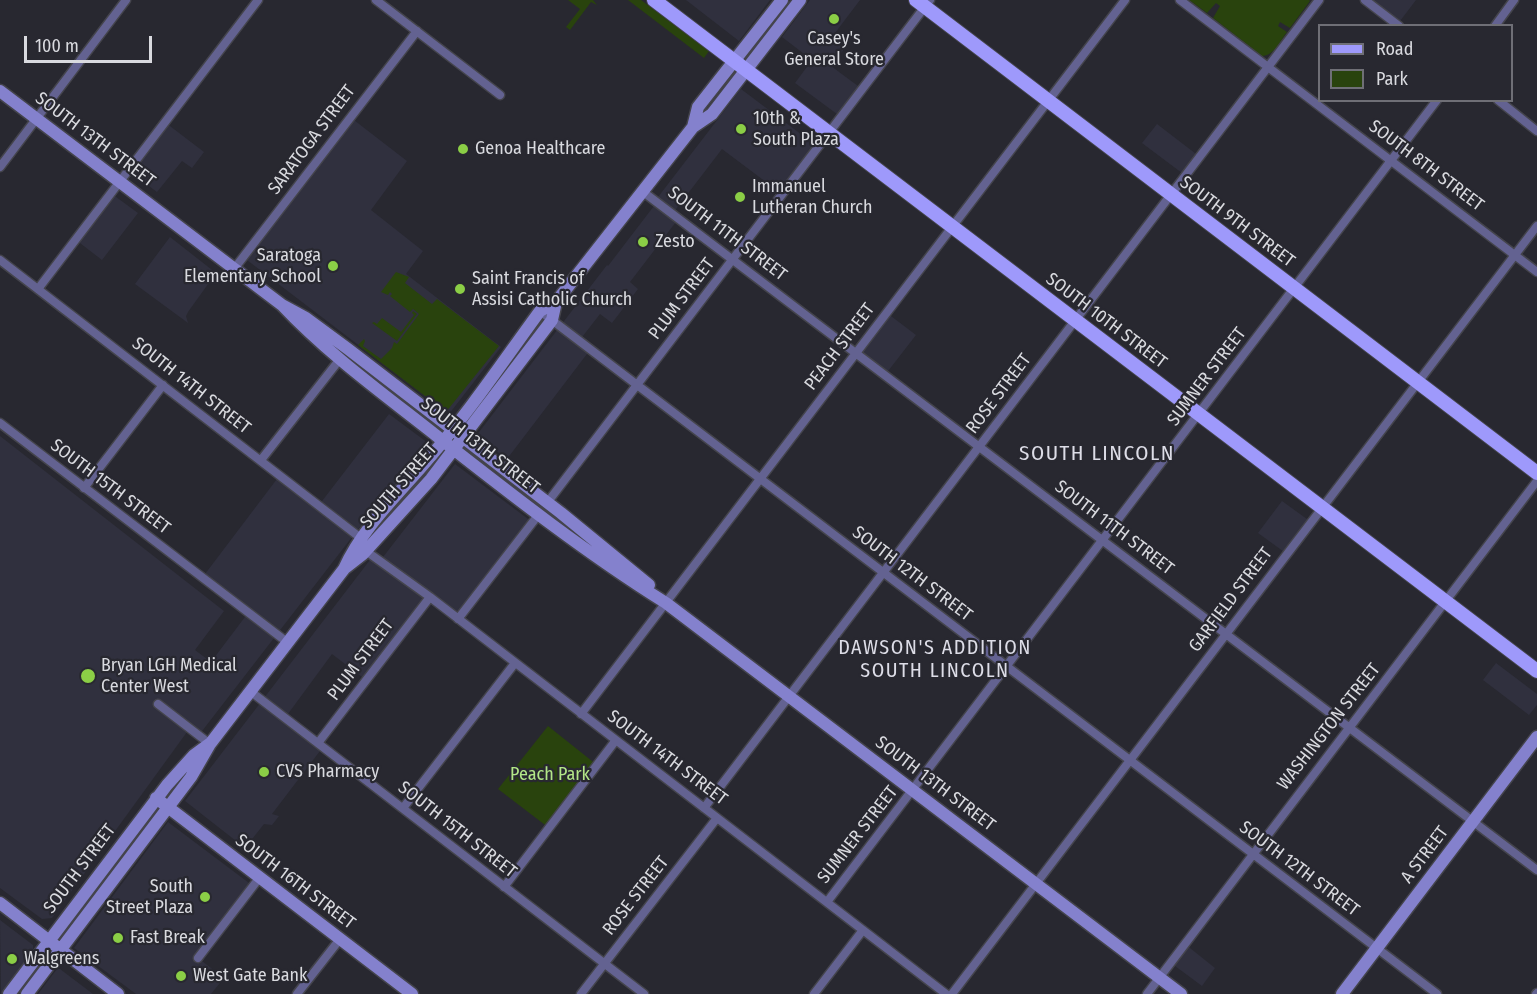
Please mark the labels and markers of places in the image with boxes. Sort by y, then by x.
marker: Casey's General Store [827,12,841,26]
place label: Casey's General Store [784,28,884,70]
place label: 10th & South Plaza [753,108,839,150]
marker: 10th & South Plaza [734,122,748,136]
place label: Genoa Healthcare [475,138,605,160]
marker: Genoa Healthcare [456,142,470,156]
place label: Immanuel Lutheran Church [752,176,872,219]
marker: Immanuel Lutheran Church [733,190,747,204]
place label: Zesto [655,231,695,253]
marker: Zesto [636,235,650,249]
place label: Saratoga Elementary School [184,245,321,288]
marker: Saratoga Elementary School [326,259,340,273]
place label: Saint Francis of Assisi Catholic Church [472,268,632,310]
marker: Saint Francis of Assisi Catholic Church [453,282,467,296]
place label: Bryan LGH Medical Center West [101,655,237,698]
marker: Bryan LGH Medical Center West [79,667,97,685]
place label: CVS Pharmacy [276,761,379,783]
marker: CVS Pharmacy [257,765,271,779]
place label: South Street Plaza [106,876,193,918]
marker: South Street Plaza [198,890,212,904]
place label: Fast Break [130,927,205,949]
marker: Fast Break [111,931,125,945]
place label: Walgreens [24,948,100,970]
marker: Walgreens [5,952,19,966]
place label: West Gate Bank [193,965,307,987]
marker: West Gate Bank [174,969,188,983]

